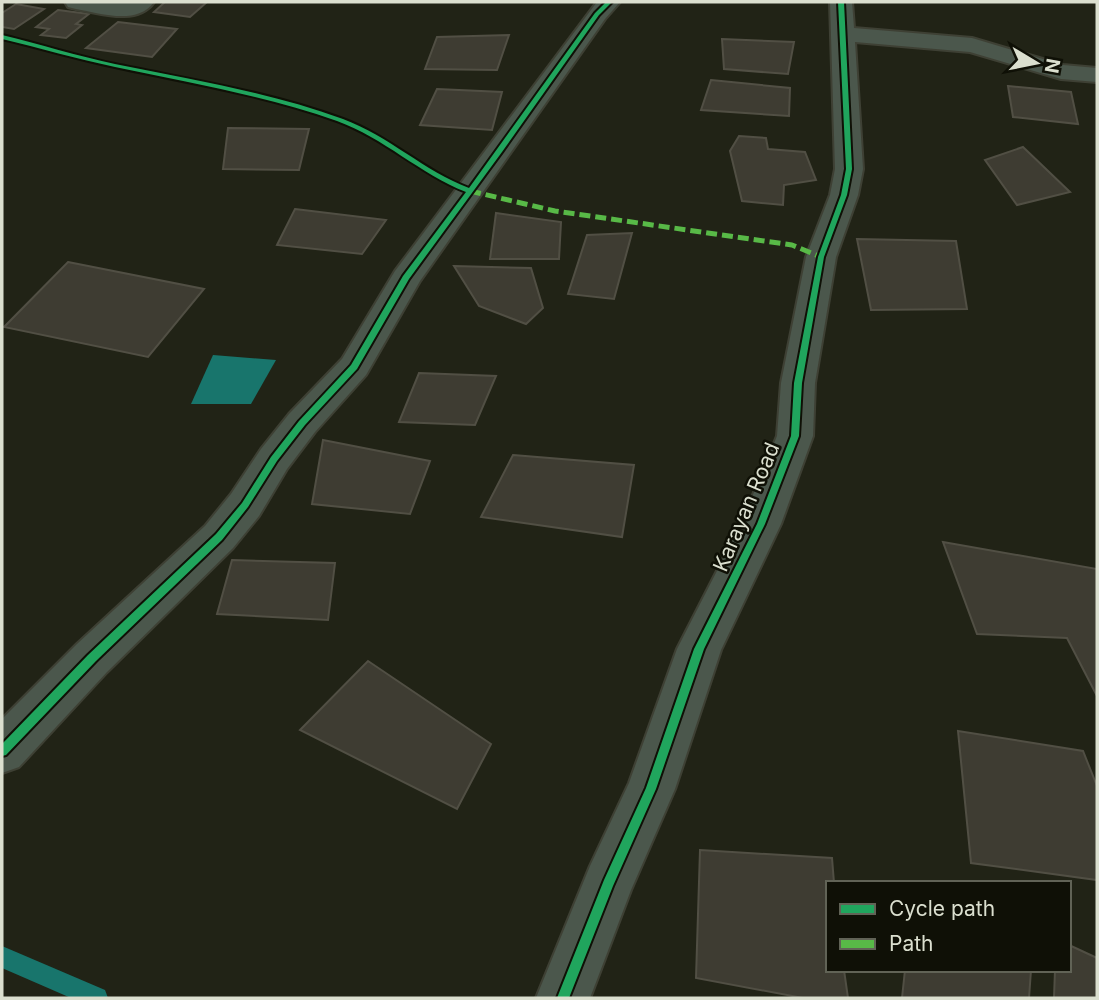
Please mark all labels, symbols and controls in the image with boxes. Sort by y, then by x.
north arrow [1001,28,1071,98]
text: N [1040,57,1065,75]
street label: Karayan Road [708,439,784,575]
legend [826,881,1071,972]
text: Cycle path [889,896,995,921]
text: Path [889,931,934,956]

